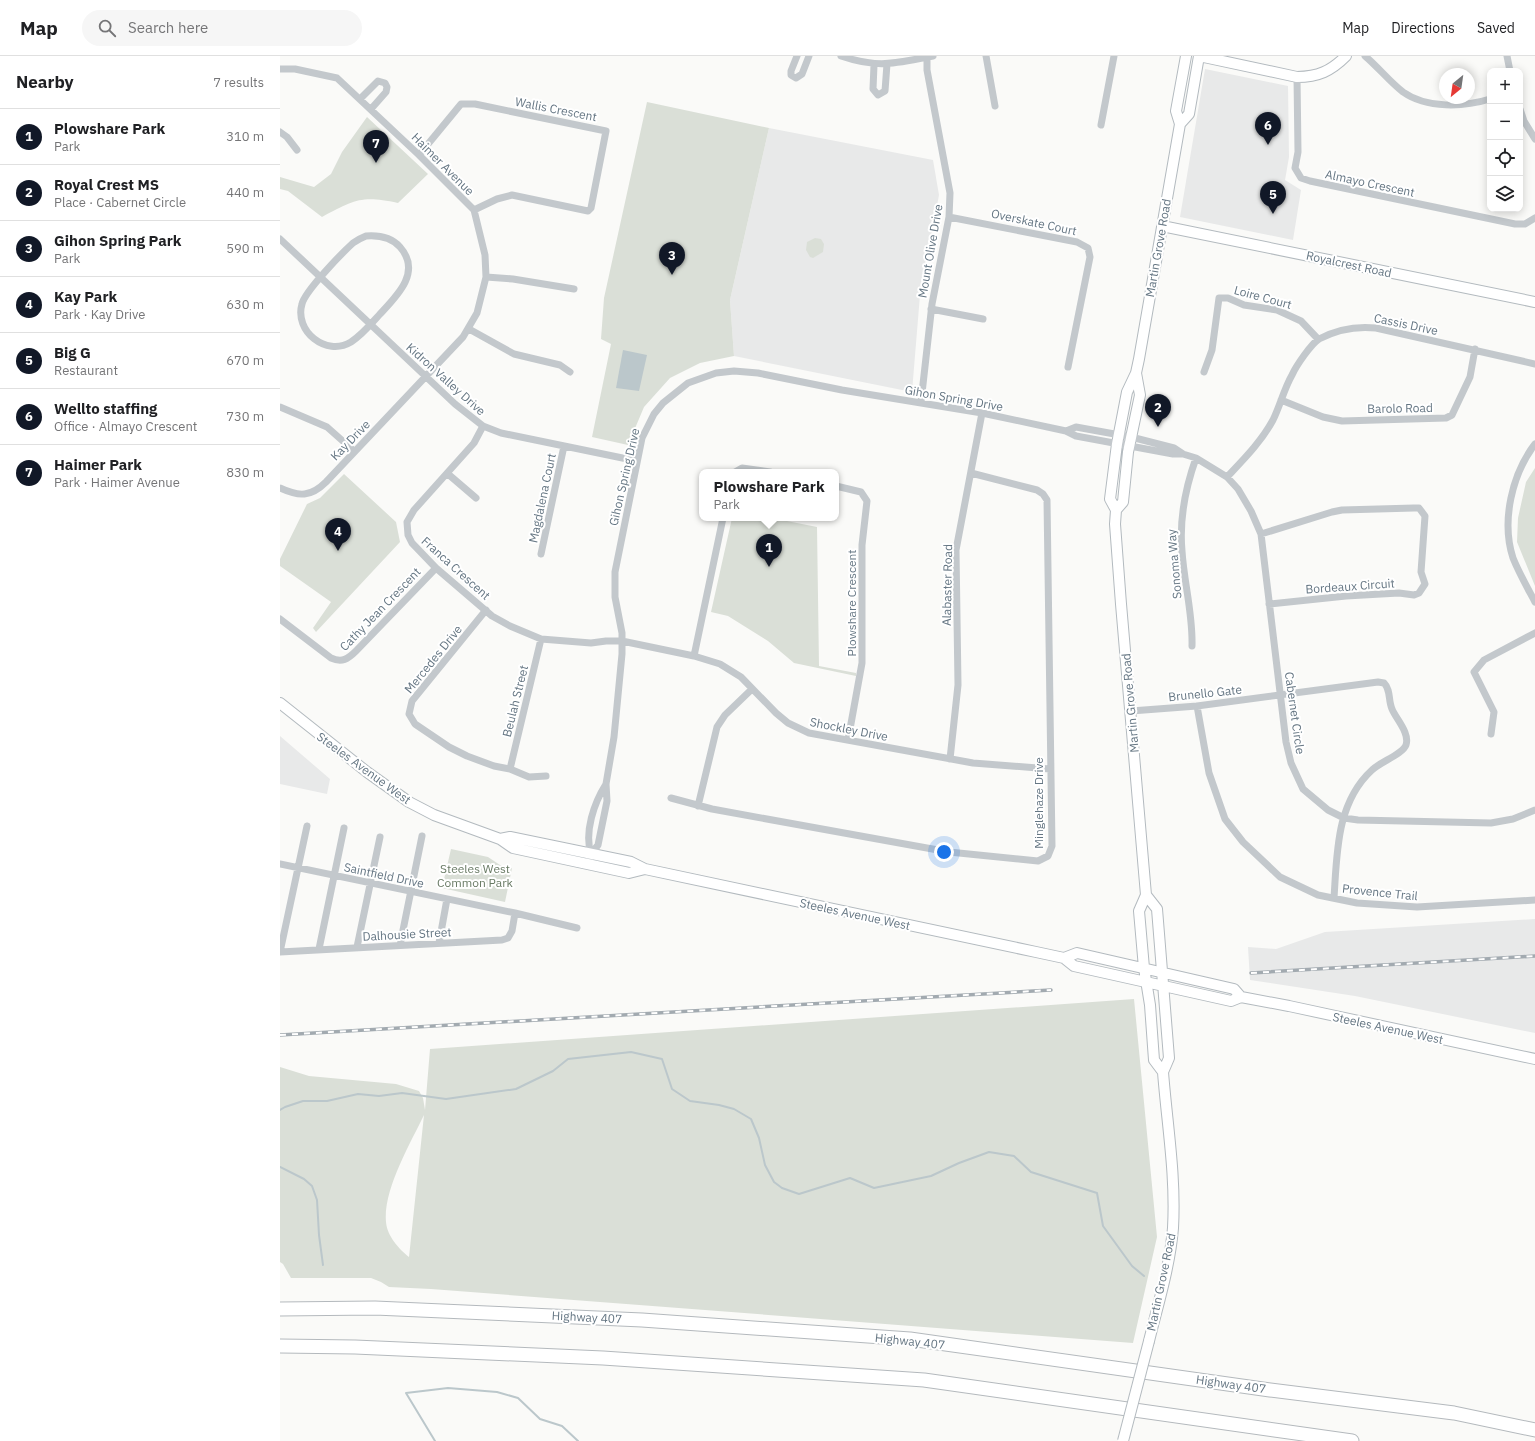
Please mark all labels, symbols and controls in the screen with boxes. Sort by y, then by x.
search box [82,10,362,46]
text: Map [20,16,58,40]
icon: search [96,17,118,39]
text: Search here [128,18,208,37]
text: Map [1342,19,1369,37]
text: Directions [1391,19,1455,37]
text: Saved [1477,19,1515,37]
north arrow [1439,68,1475,104]
map controls [1487,68,1523,212]
button: + [1487,68,1523,104]
text: Nearby [16,71,74,93]
text: 7 results [213,74,264,91]
street label: Wallis Crescent [514,94,598,124]
button: − [1487,104,1523,140]
pin: 6 [1255,112,1281,145]
text: Plowshare Park [54,119,165,138]
text: 1 [25,128,33,145]
text: 310 m [226,128,264,145]
pin: 7 [363,130,389,163]
street label: Haimer Avenue [409,130,478,199]
text: Park [54,138,80,155]
button: locate [1487,140,1523,176]
street label: Almayo Crescent [1324,166,1416,200]
text: Royal Crest MS [54,175,159,194]
button: layers [1487,176,1523,212]
pin: 5 [1260,181,1286,214]
text: 2 [25,184,33,201]
text: 440 m [226,184,264,201]
text: Place · Cabernet Circle [54,194,186,211]
street label: Martin Grove Road [1142,198,1174,298]
street label: Mount Olive Drive [914,203,946,299]
street label: Overskate Court [990,206,1078,238]
text: Gihon Spring Park [54,231,181,250]
text: 3 [25,240,33,257]
text: 590 m [226,240,264,257]
pin: 3 [659,242,685,275]
street label: Royalcrest Road [1305,248,1393,280]
text: Park [54,250,80,267]
street label: Loire Court [1233,282,1293,312]
text: Kay Park [54,287,117,306]
text: 4 [25,296,33,313]
text: 630 m [226,296,264,313]
text: Park · Kay Drive [54,306,145,323]
street label: Cassis Drive [1373,310,1440,338]
street label: Kidron Valley Drive [403,340,489,419]
text: Big G [54,343,91,362]
text: 5 [25,352,33,369]
text: 670 m [226,352,264,369]
text: Restaurant [54,362,118,379]
street label: Gihon Spring Drive [904,382,1005,414]
pin: 2 [1145,394,1171,427]
text: Wellto staffing [54,399,157,418]
street label: Barolo Road [1367,400,1433,416]
text: 6 [25,408,33,425]
text: 730 m [226,408,264,425]
street label: Kay Drive [327,416,373,463]
text: Office · Almayo Crescent [54,418,197,435]
street label: Gihon Spring Drive [605,426,643,527]
street label: Magdalena Court [525,452,559,544]
text: Haimer Park [54,455,142,474]
text: 7 [25,464,33,481]
text: 830 m [226,464,264,481]
popup [699,469,839,521]
text: Park · Haimer Avenue [54,474,180,491]
text: Plowshare Park [713,477,825,496]
text: Park [713,496,740,513]
pin: 4 [325,518,351,551]
street label: Sonoma Way [1163,529,1185,599]
street label: Franca Crescent [419,533,493,603]
pin: 1 [756,534,782,567]
street label: Alabaster Road [939,544,955,626]
street label: Plowshare Crescent [844,549,859,657]
street label: Cathy Jean Crescent [336,564,424,654]
street label: Bordeaux Circuit [1305,575,1395,597]
street label: Mercedes Drive [401,622,465,696]
street label: Martin Grove Road [1118,653,1142,753]
street label: Beulah Street [499,664,531,738]
street label: Cabernet Circle [1282,671,1308,756]
street label: Brunello Gate [1167,682,1243,704]
street label: Shockley Drive [809,714,890,744]
street label: Steeles Avenue West [314,729,414,807]
street label: Minglehaze Drive [1031,757,1046,849]
your location [934,842,954,862]
street label: Saintfield Drive [343,859,426,891]
park label: Steeles West Common Park [437,861,514,890]
street label: Provence Trail [1341,881,1419,903]
street label: Steeles Avenue West [798,895,912,933]
street label: Dalhousie Street [362,924,452,944]
street label: Steeles Avenue West [1331,1009,1445,1047]
street label: Martin Grove Road [1143,1232,1179,1332]
street label: Highway 407 [551,1308,623,1326]
street label: Highway 407 [874,1330,946,1352]
street label: Highway 407 [1195,1372,1267,1396]

